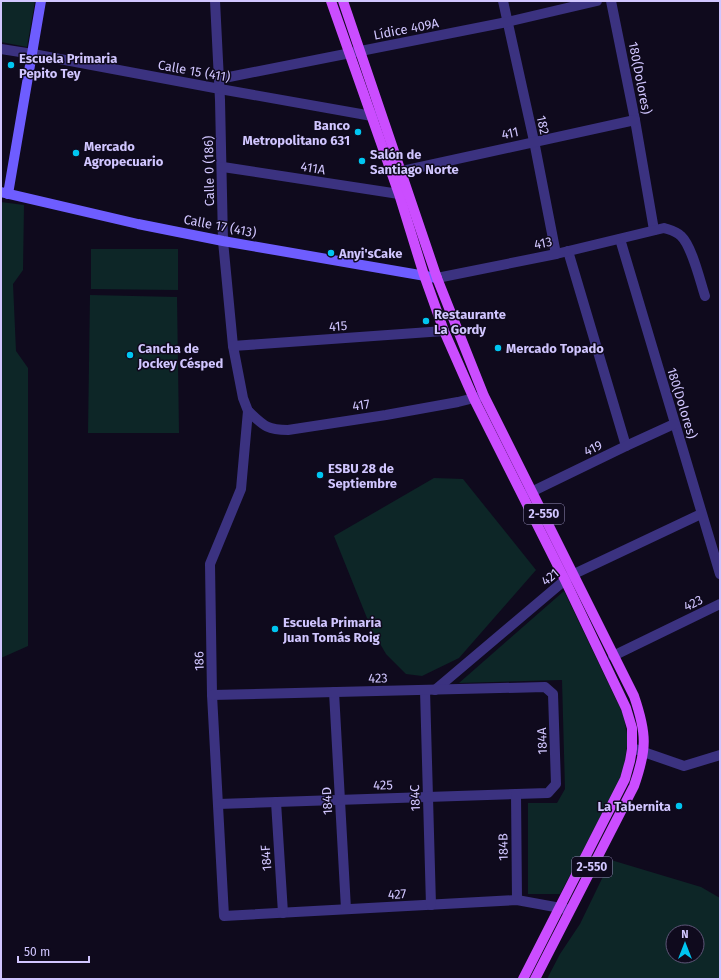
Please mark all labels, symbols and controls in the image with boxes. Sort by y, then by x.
street label: Lídice 409A [372,15,440,43]
street label: 180(Dolores) [626,40,654,116]
place label: Escuela Primaria Pepito Tey [19,51,117,81]
street label: Calle 15 (411) [157,57,231,85]
marker: Escuela Primaria Pepito Tey [6,60,16,70]
street label: 182 [534,114,552,136]
place label: Banco Metropolitano 631 [242,118,350,148]
street label: 411 [500,124,520,142]
marker: Banco Metropolitano 631 [353,127,363,137]
street label: Calle 0 (186) [201,135,217,207]
place label: Mercado Agropecuario [83,139,164,169]
place label: Salón de Santiago Norte [370,147,459,177]
marker: Mercado Agropecuario [71,148,81,158]
marker: Salón de Santiago Norte [357,156,367,166]
street label: 411A [300,159,327,177]
street label: Calle 17 (413) [182,212,258,240]
street label: 413 [532,234,554,252]
place label: Anyi'sCake [338,246,402,261]
marker: Anyi'sCake [326,248,336,258]
place label: Restaurante La Gordy [434,307,506,337]
marker: Restaurante La Gordy [421,316,431,326]
street label: 415 [328,318,348,334]
place label: Cancha de Jockey Césped [137,341,223,371]
place label: Mercado Topado [506,341,604,356]
marker: Mercado Topado [493,343,503,353]
marker: Cancha de Jockey Césped [125,350,135,360]
street label: 180(Dolores) [664,366,700,440]
street label: 417 [351,396,371,414]
street label: 419 [581,437,605,459]
place label: ESBU 28 de Septiembre [328,461,397,491]
marker: ESBU 28 de Septiembre [315,470,325,480]
road number: 2-550 [524,504,564,524]
street label: 421 [538,565,562,589]
street label: 423 [681,592,705,614]
place label: Escuela Primaria Juan Tomás Roig [282,615,381,645]
marker: Escuela Primaria Juan Tomás Roig [270,624,280,634]
street label: 186 [191,651,207,671]
street label: 423 [368,670,388,686]
street label: 184A [534,727,550,755]
street label: 425 [373,777,393,793]
street label: 184C [407,784,423,812]
street label: 184D [319,787,335,815]
place label: La Tabernita [597,799,671,814]
marker: La Tabernita [674,801,684,811]
street label: 184B [495,833,511,861]
street label: 184F [258,844,274,872]
road number: 2-550 [572,857,612,877]
street label: 427 [387,886,407,902]
north arrow [665,924,705,964]
text: N [681,928,689,941]
scale bar [18,938,89,964]
text: 50 m [24,945,50,959]

